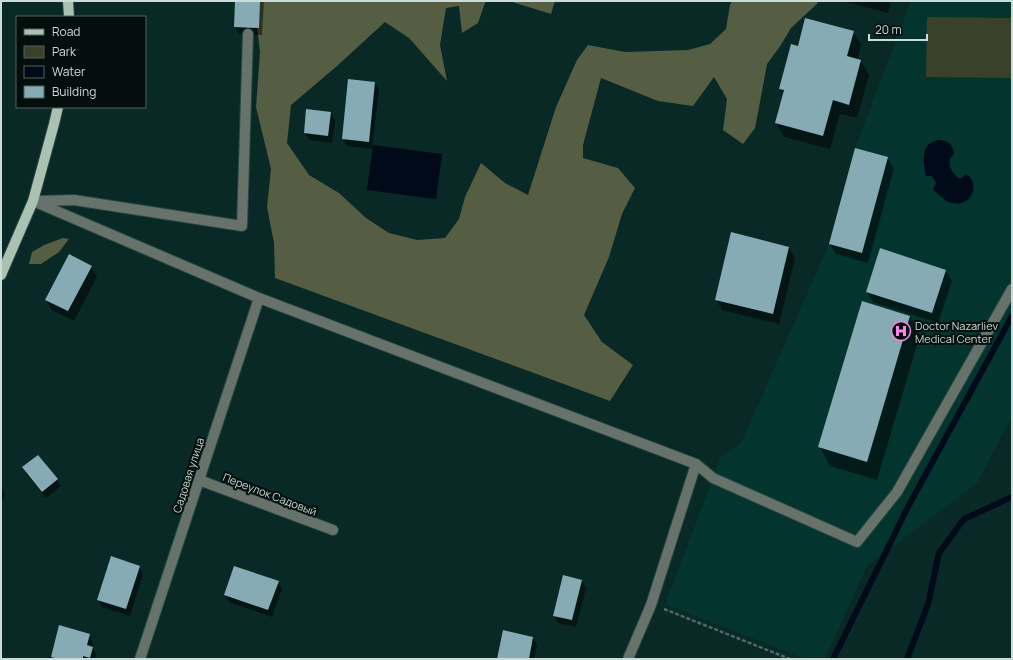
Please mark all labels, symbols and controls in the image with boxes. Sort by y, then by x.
legend [16,16,146,108]
scale bar [869,16,927,42]
text: 20 m [875,21,902,38]
text: Road [52,23,80,40]
text: Park [52,43,77,60]
text: Water [52,63,86,80]
text: Building [52,83,96,100]
place label: Doctor Nazarliev Medical Center [915,318,998,346]
hospital icon: Doctor Nazarliev Medical Center [890,320,912,342]
street label: Садовая улица [169,435,207,515]
street label: Переулок Садовый [221,469,319,519]

